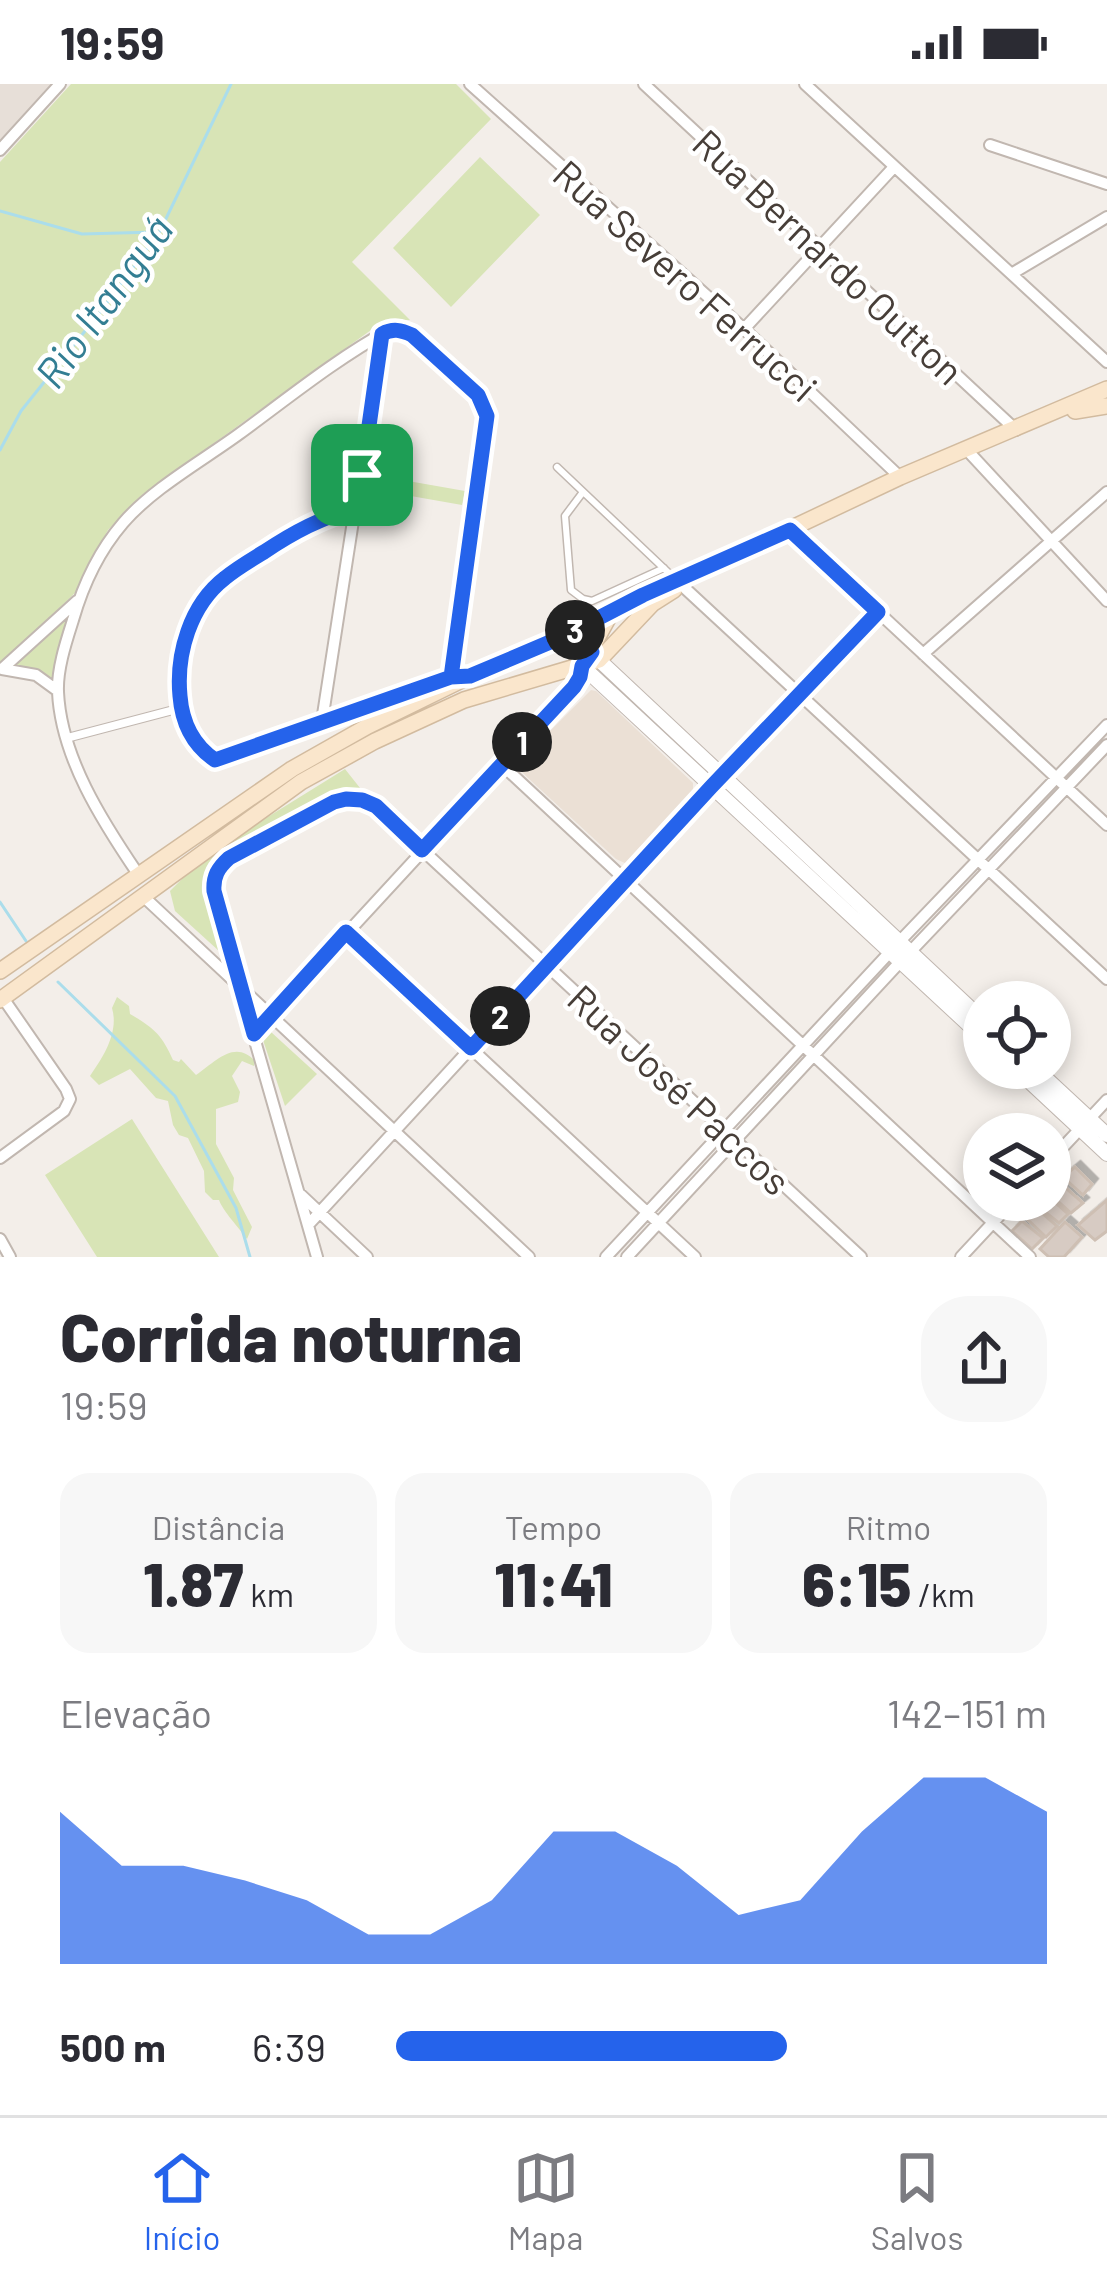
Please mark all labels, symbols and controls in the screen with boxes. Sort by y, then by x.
text: 19:59 [60,15,164,69]
street label: Rua Bernardo Outton [684,119,974,393]
street label: Rua Severo Ferrucci [545,149,827,411]
water label: Rio Itanguá [23,205,182,397]
pin [311,424,413,526]
icon: arrive [329,442,395,508]
pin: 3 [545,600,605,660]
text: 3 [566,610,584,650]
pin: 1 [492,712,552,772]
text: 1 [516,722,528,762]
street label: Rua José Paccos [559,974,801,1204]
map controls [963,981,1071,1221]
button: locate [963,981,1071,1089]
pin: 2 [470,986,530,1046]
text: 2 [491,996,509,1036]
button: layers [963,1113,1071,1221]
text: Corrida noturna [60,1296,522,1375]
button: share [921,1296,1047,1422]
text: 19:59 [60,1381,148,1428]
text: Distância [152,1507,285,1547]
text: Tempo [505,1507,602,1547]
text: Ritmo [846,1507,931,1547]
text: 1.87 [143,1547,244,1619]
text: 11:41 [494,1547,613,1619]
text: 6:15 [802,1547,911,1619]
text: km [244,1574,294,1614]
text: /km [911,1574,975,1614]
text: Elevação [60,1689,212,1736]
text: 142–151 m [887,1689,1047,1736]
text: 500 m [60,2023,166,2070]
text: 6:39 [252,2023,326,2070]
tab: Início [144,2145,221,2257]
tab: Mapa [508,2145,583,2257]
tab: Salvos [871,2145,963,2257]

